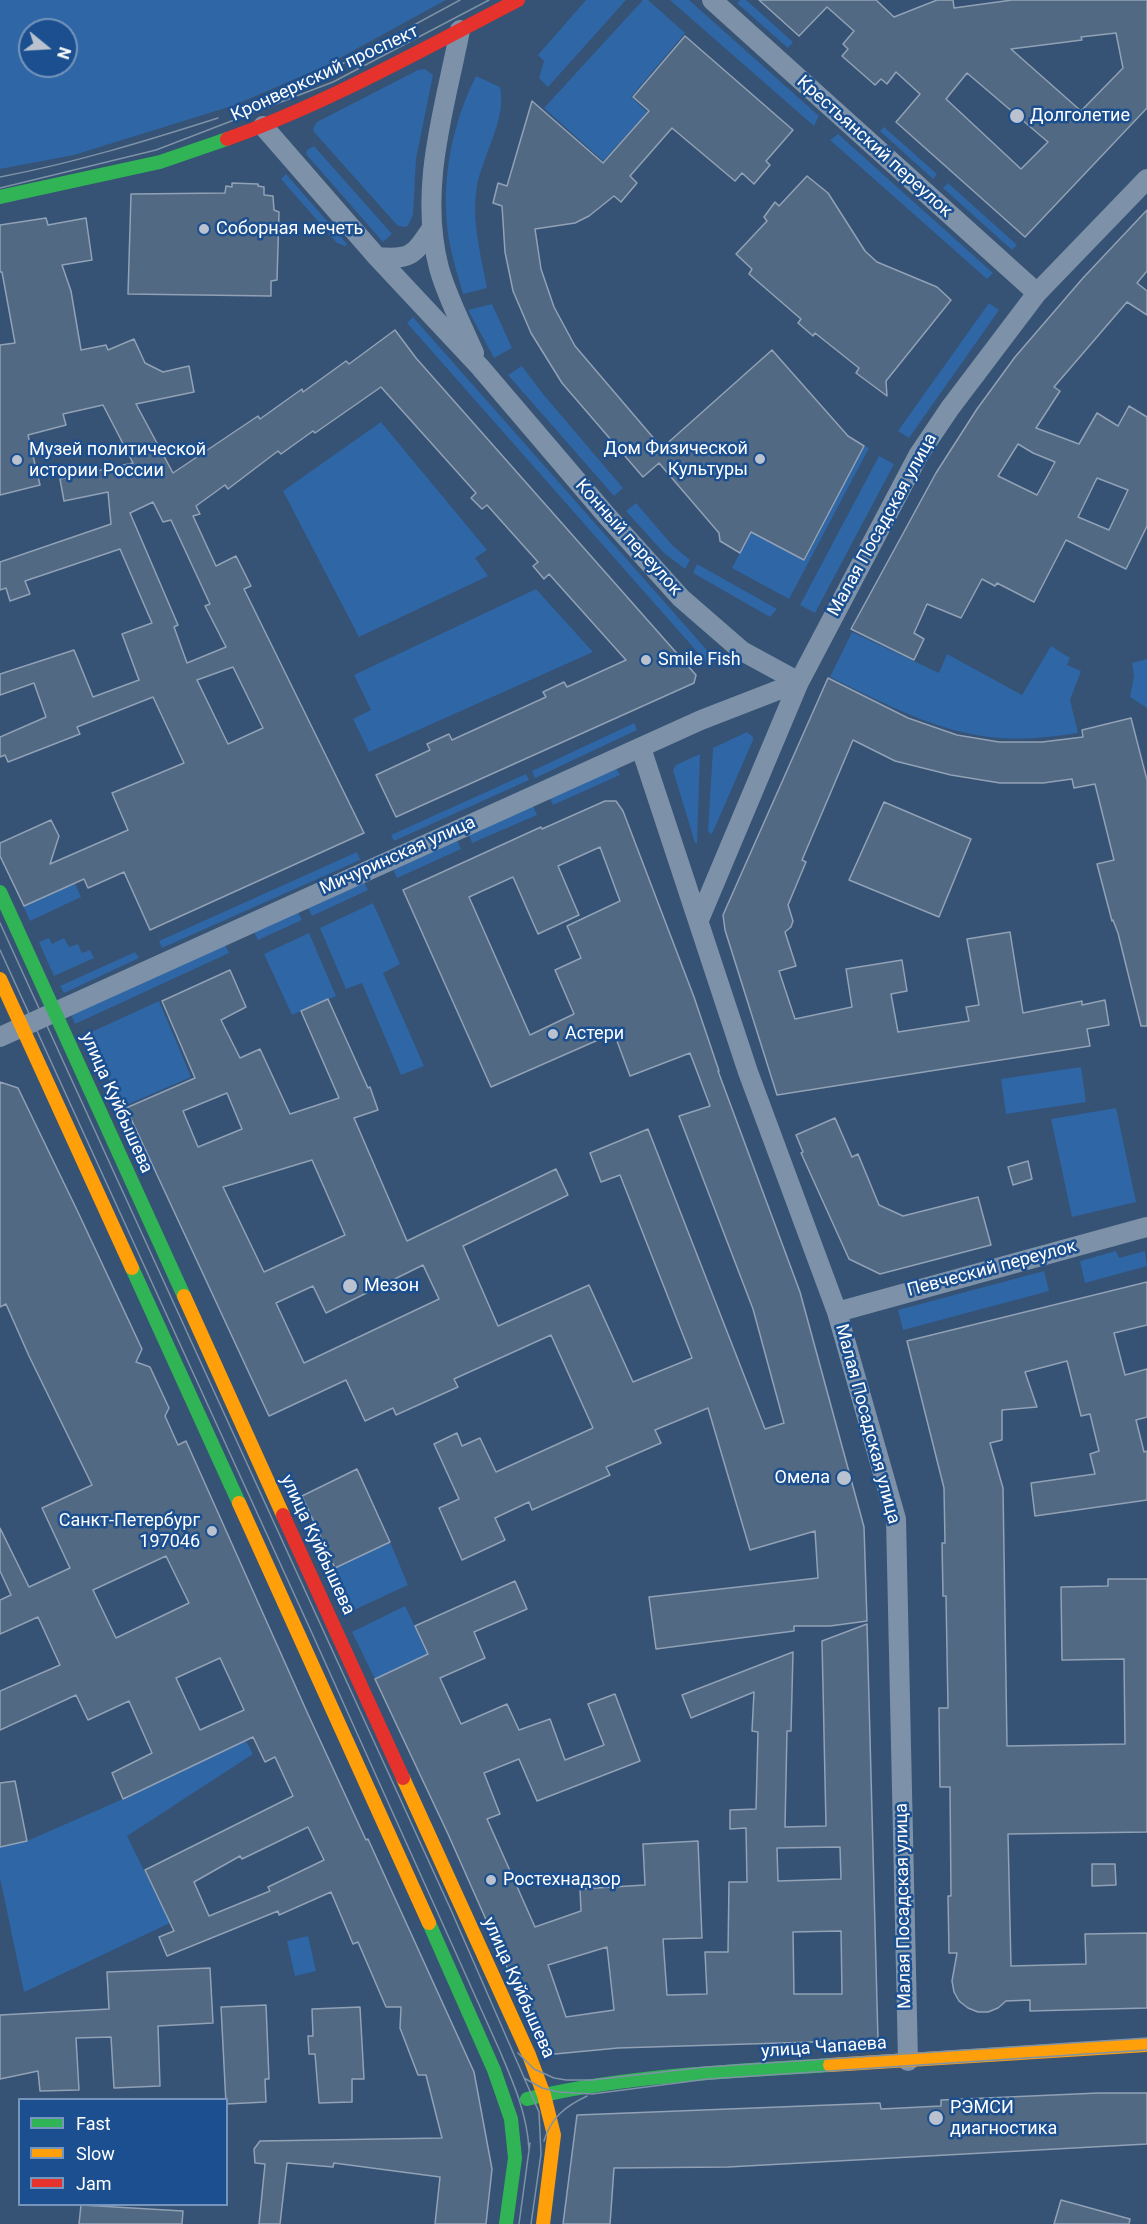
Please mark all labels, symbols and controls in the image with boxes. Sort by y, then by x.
north arrow [18,18,78,78]
street label: Кронверкский проспект [228,21,422,127]
text: N [53,45,74,61]
street label: Крестьянский переулок [792,72,956,222]
place label: Долголетие [1030,105,1130,127]
marker: Долголетие [1008,107,1026,125]
place label: Соборная мечеть [216,218,363,240]
marker: Соборная мечеть [197,222,211,236]
street label: Малая Посадская улица [824,430,942,620]
place label: Дом Физической Культуры [604,438,748,480]
place label: Музей политической истории России [29,439,206,482]
marker: Дом Физической Культуры [753,452,767,466]
marker: Музей политической истории России [10,453,24,467]
street label: Конный переулок [570,475,686,601]
place label: Smile Fish [658,649,741,671]
marker: Smile Fish [639,653,653,667]
street label: Мичуринская улица [317,812,479,900]
place label: Астери [565,1023,624,1045]
marker: Астери [546,1027,560,1041]
street label: улица Куйбышева [75,1029,157,1177]
street label: Певческий переулок [905,1236,1079,1302]
place label: Мезон [364,1275,419,1297]
marker: Мезон [341,1277,359,1295]
street label: Малая Посадская улица [830,1322,904,1526]
place label: Омела [775,1467,830,1489]
marker: Омела [835,1469,853,1487]
street label: улица Куйбышева [275,1472,359,1618]
place label: Санкт-Петербург 197046 [59,1510,200,1552]
marker: Санкт-Петербург 197046 [205,1524,219,1538]
street label: Малая Посадская улица [891,1803,917,2009]
place label: Ростехнадзор [503,1869,621,1891]
marker: Ростехнадзор [484,1873,498,1887]
street label: улица Куйбышева [477,1914,559,2062]
street label: улица Чапаева [761,2033,887,2063]
place label: РЭМСИ диагностика [950,2097,1057,2140]
legend [18,2098,228,2206]
marker: РЭМСИ диагностика [927,2109,945,2127]
text: Fast [76,2113,111,2134]
text: Slow [76,2143,115,2164]
text: Jam [76,2173,112,2194]

